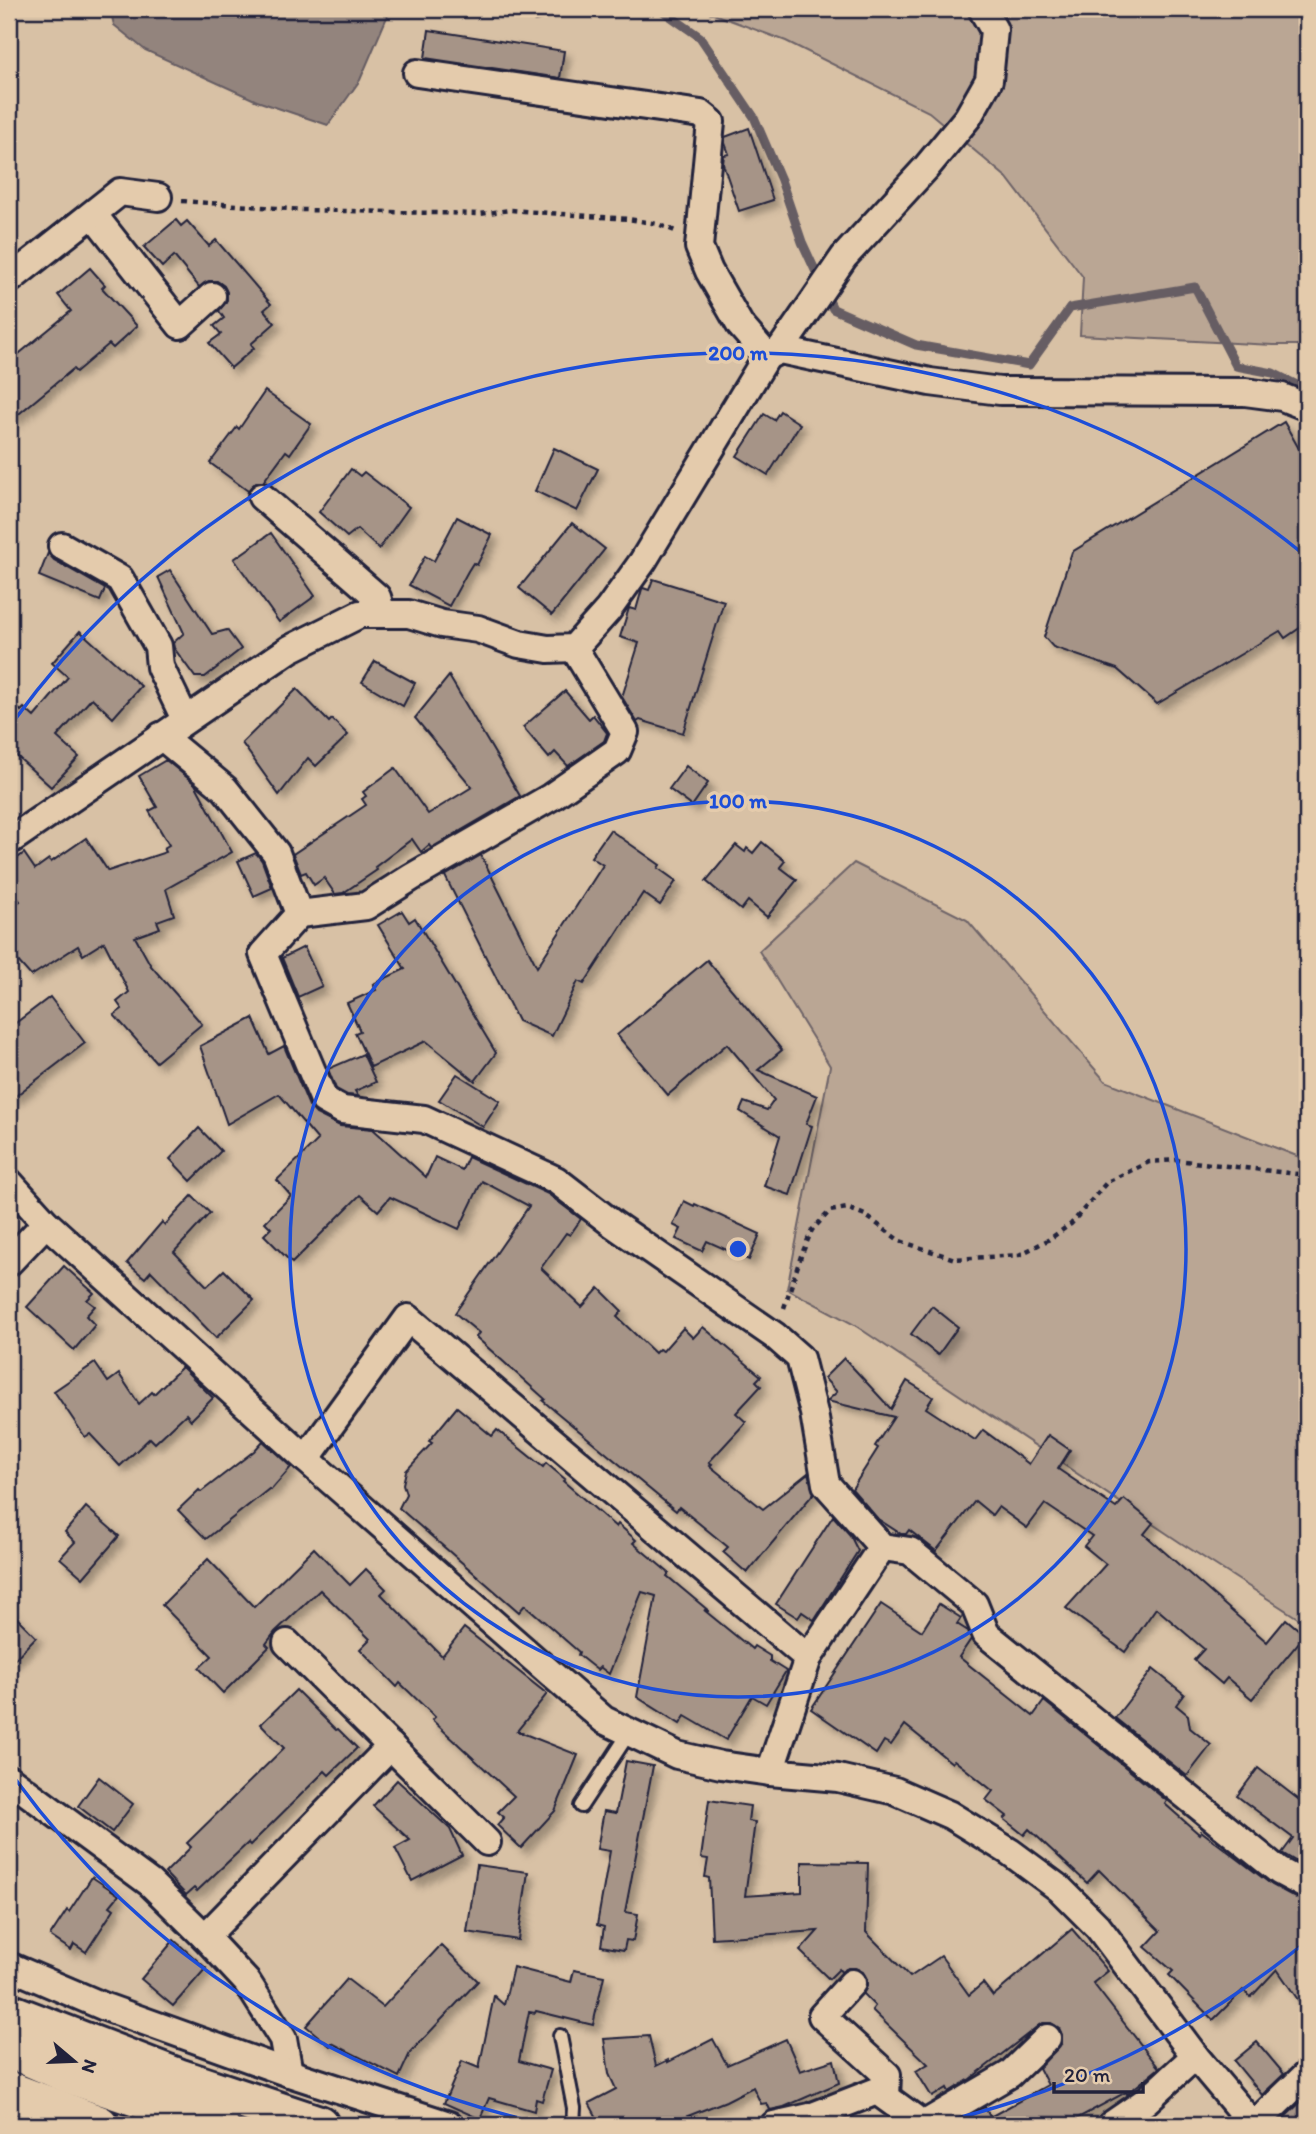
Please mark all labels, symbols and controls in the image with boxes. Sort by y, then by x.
text: 200 m [708,340,768,365]
text: 100 m [709,788,767,813]
centre of rings [726,1237,750,1261]
north arrow [38,2025,108,2096]
scale bar [1054,2050,1143,2094]
text: N [77,2057,103,2076]
text: 20 m [1064,2062,1111,2087]

